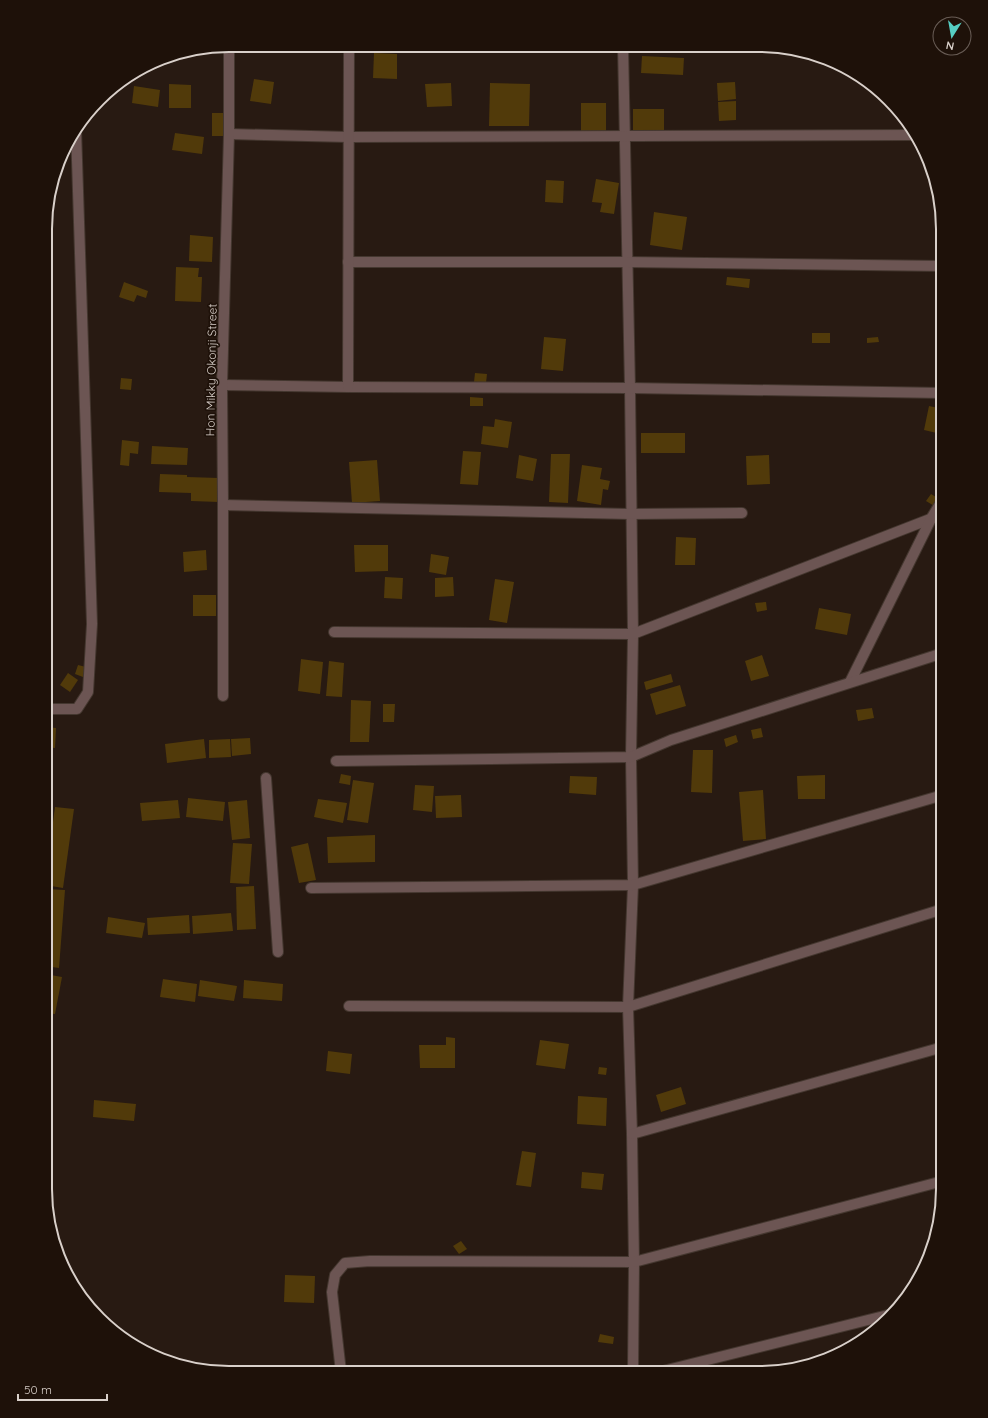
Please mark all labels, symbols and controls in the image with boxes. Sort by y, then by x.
north arrow [932,16,972,56]
text: N [945,38,955,53]
street label: Hon Mikky Okonji Street [202,303,220,437]
scale bar [18,1376,107,1402]
text: 50 m [24,1382,52,1397]

